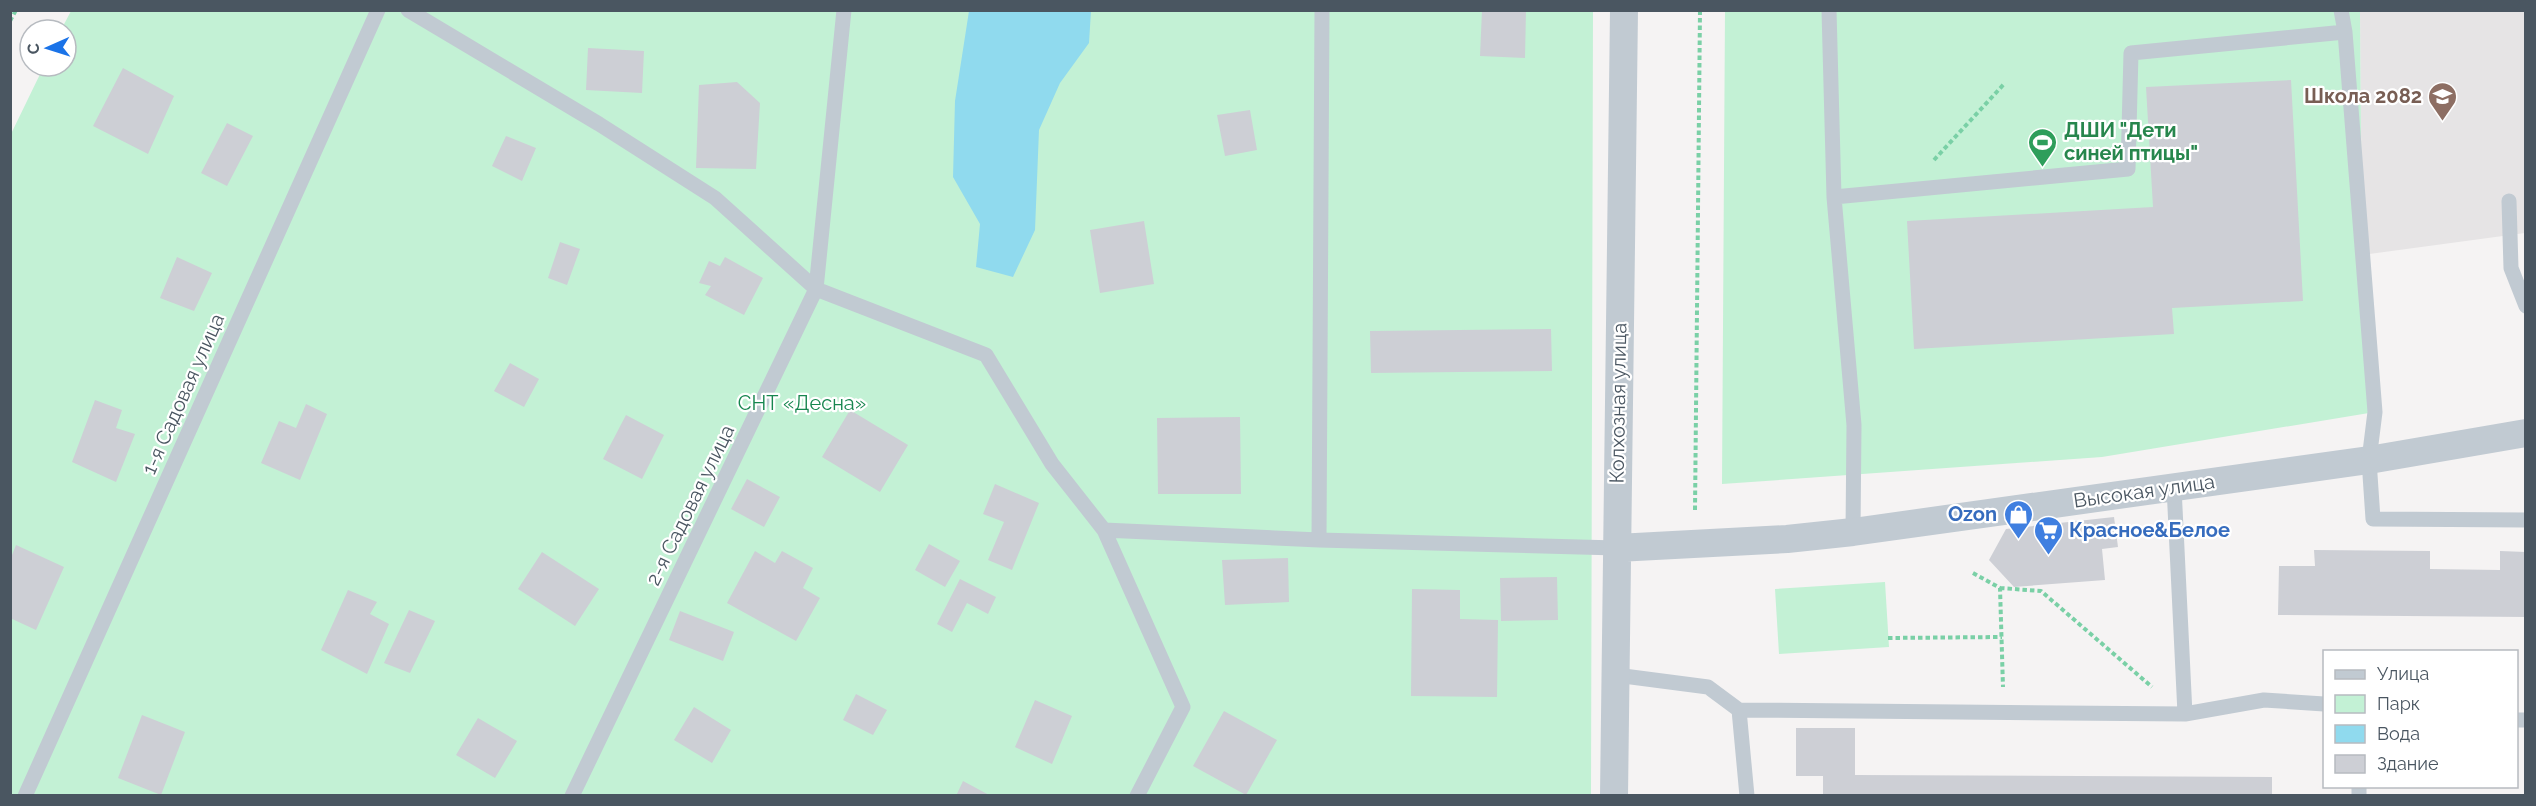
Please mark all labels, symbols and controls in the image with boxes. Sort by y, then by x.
north arrow [18,18,78,78]
text: С [24,43,43,55]
school or university icon: Школа 2082 [2427,80,2459,122]
place label: Школа 2082 [2304,84,2422,108]
place label: ДШИ "Дети синей птицы" [2064,118,2198,165]
sports icon: ДШИ "Дети синей птицы" [2027,126,2059,168]
street label: 1-я Садовая улица [137,310,229,478]
street label: Колхозная улица [1605,323,1631,483]
park label: СНТ «Десна» [738,391,866,415]
street label: 2-я Садовая улица [641,421,739,589]
street label: Высокая улица [2072,469,2216,513]
shop icon: Ozon [2002,498,2034,540]
place label: Ozon [1948,502,1997,526]
supermarket icon: Красное&Белое [2032,514,2064,556]
place label: Красное&Белое [2069,518,2230,542]
legend [2323,650,2518,788]
text: Улица [2377,663,2429,684]
text: Парк [2377,693,2420,714]
text: Вода [2377,723,2420,744]
text: Здание [2377,753,2439,774]

